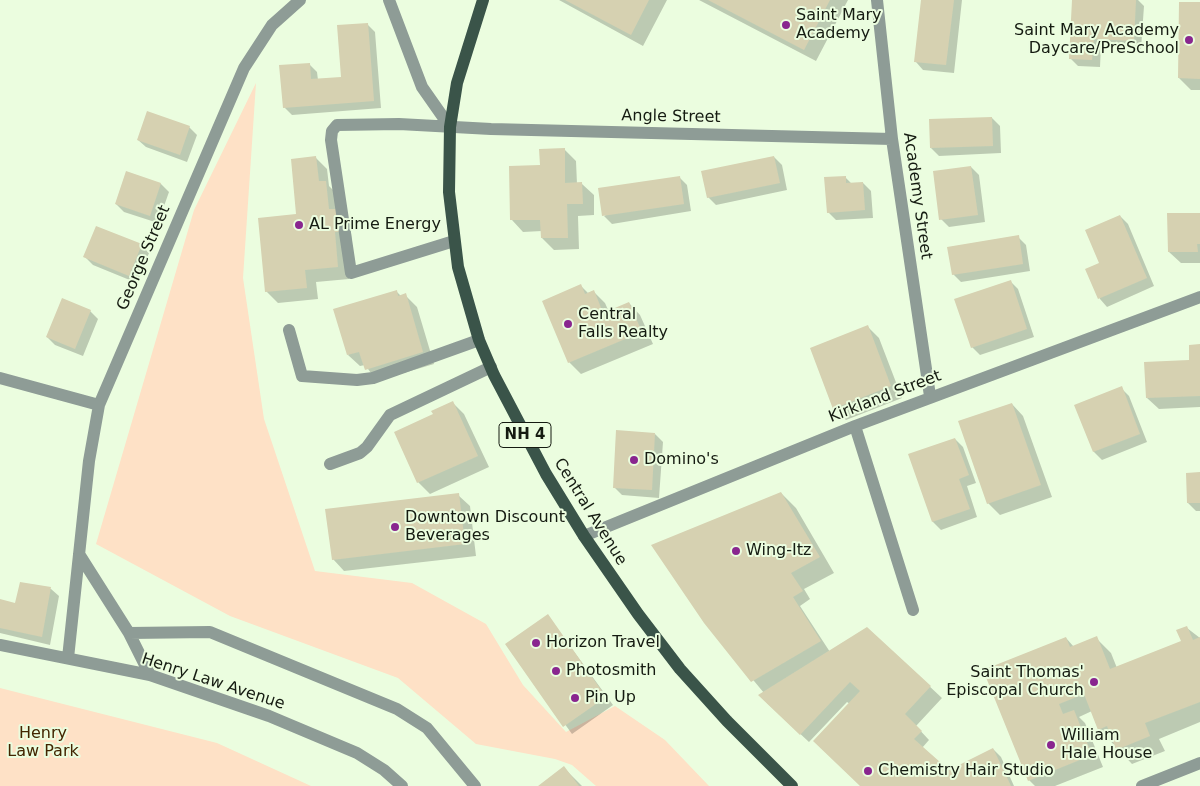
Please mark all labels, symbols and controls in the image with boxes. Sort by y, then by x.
place label: Saint Mary Academy [796,6,882,44]
marker: Saint Mary Academy [780,19,792,31]
place label: Saint Mary Academy Daycare/PreSchool [1014,21,1179,59]
marker: Saint Mary Academy Daycare/PreSchool [1183,34,1195,46]
street label: Angle Street [621,107,721,127]
street label: Academy Street [899,131,935,261]
street label: George Street [113,203,175,313]
place label: AL Prime Energy [309,215,441,235]
marker: AL Prime Energy [293,219,305,231]
place label: Central Falls Realty [578,305,668,343]
marker: Central Falls Realty [562,318,574,330]
street label: Kirkland Street [826,367,944,427]
road number: NH 4 [499,422,551,448]
place label: Domino's [644,450,719,470]
marker: Domino's [628,454,640,466]
street label: Central Avenue [549,455,631,569]
place label: Downtown Discount Beverages [405,508,565,546]
marker: Downtown Discount Beverages [389,521,401,533]
place label: Wing-Itz [746,541,811,561]
marker: Wing-Itz [730,545,742,557]
place label: Horizon Travel [546,633,660,653]
marker: Horizon Travel [530,637,542,649]
street label: Henry Law Avenue [139,650,287,714]
place label: Photosmith [566,661,656,681]
place label: Saint Thomas' Episcopal Church [946,663,1084,701]
marker: Photosmith [550,665,562,677]
marker: Saint Thomas' Episcopal Church [1088,676,1100,688]
place label: Pin Up [585,688,636,708]
marker: Pin Up [569,692,581,704]
park label: Henry Law Park [7,724,79,762]
place label: William Hale House [1061,726,1152,764]
marker: William Hale House [1045,739,1057,751]
place label: Chemistry Hair Studio [878,761,1054,781]
marker: Chemistry Hair Studio [862,765,874,777]

